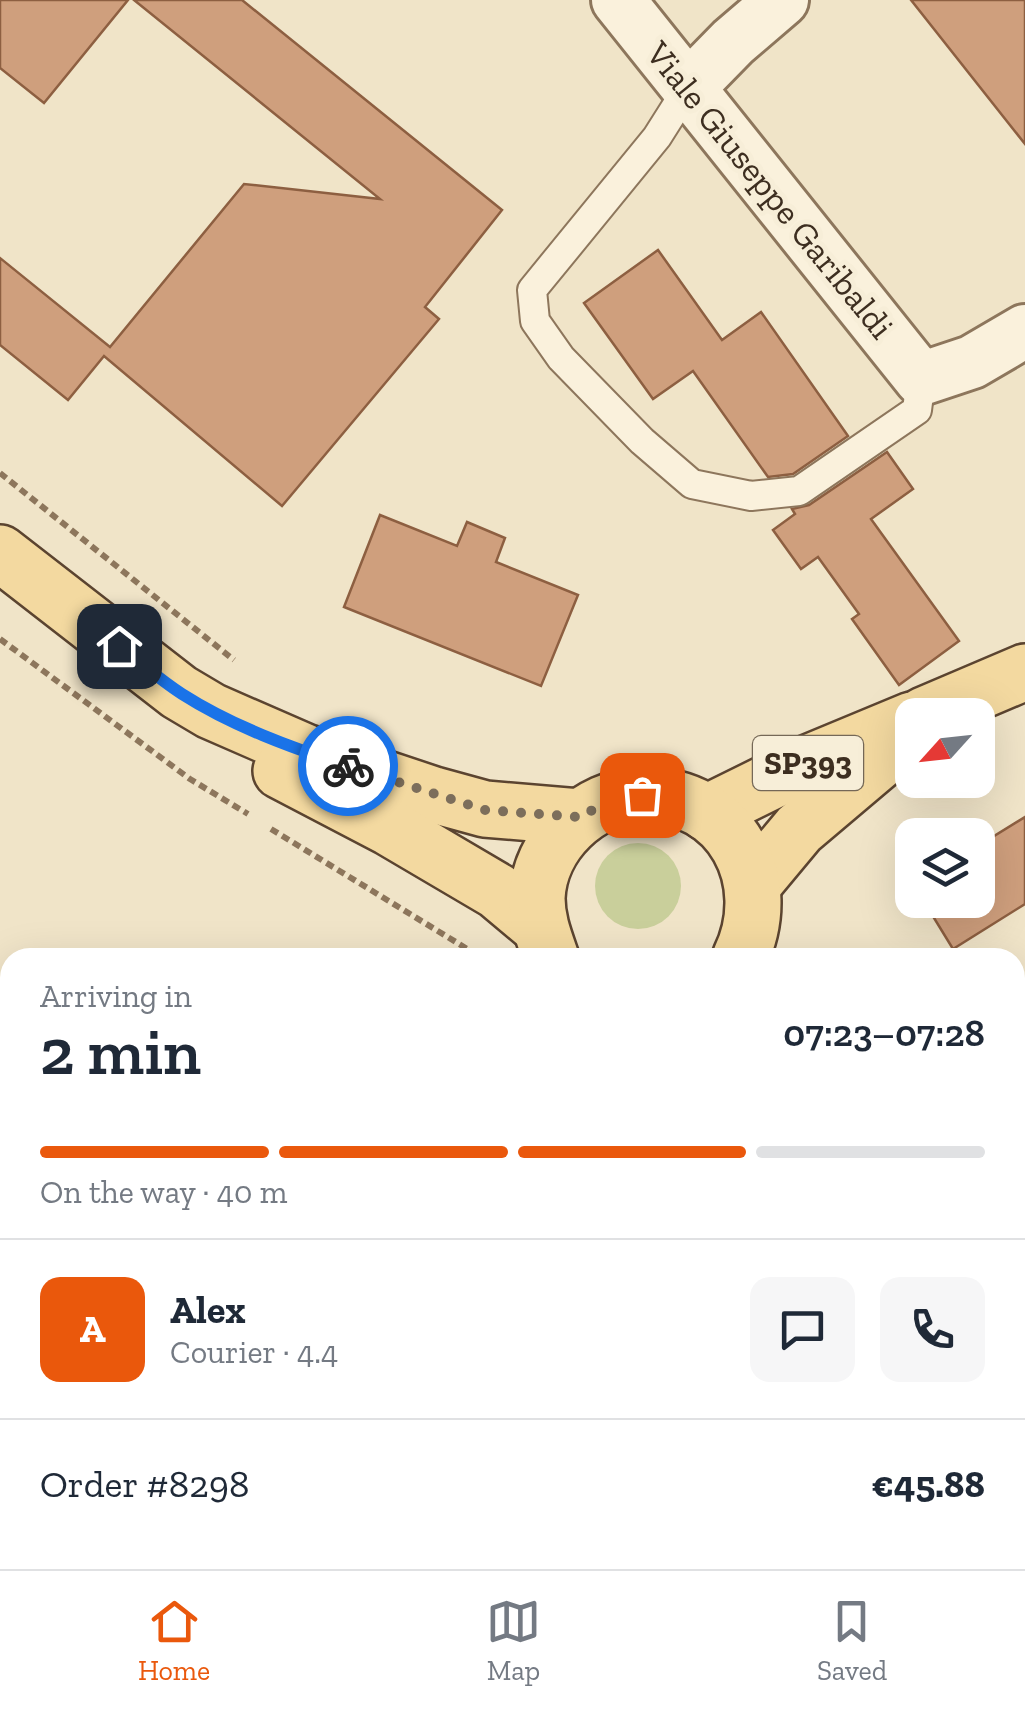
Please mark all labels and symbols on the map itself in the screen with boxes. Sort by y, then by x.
street label: Viale Giuseppe Garibaldi [637,32,903,347]
pin [77,604,162,689]
north arrow [895,698,995,798]
courier [298,716,398,816]
road number: SP393 [753,736,863,790]
pin [600,753,685,838]

